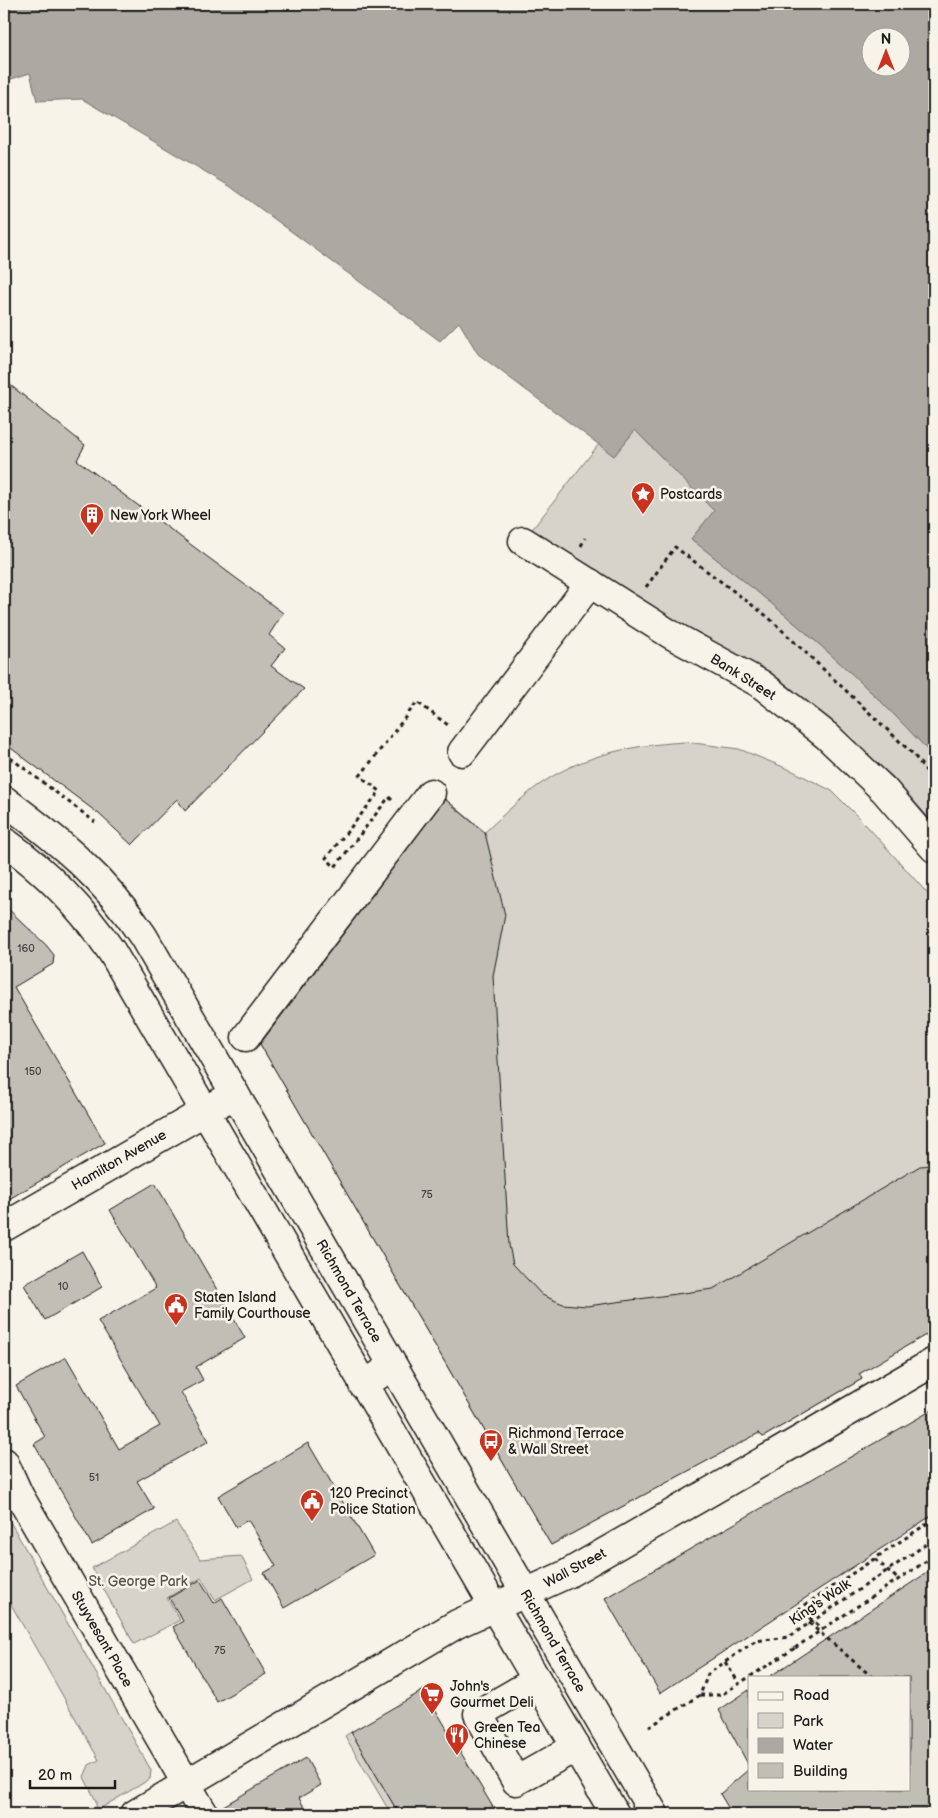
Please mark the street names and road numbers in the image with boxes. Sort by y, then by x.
street label: Bank Street [707,650,780,704]
street label: Hamilton Avenue [69,1126,169,1194]
street label: Richmond Terrace [313,1237,385,1345]
street label: Wall Street [541,1544,610,1591]
street label: King's Walk [786,1575,854,1629]
street label: Richmond Terrace [517,1587,589,1695]
street label: Stuyvesant Place [68,1588,136,1690]

